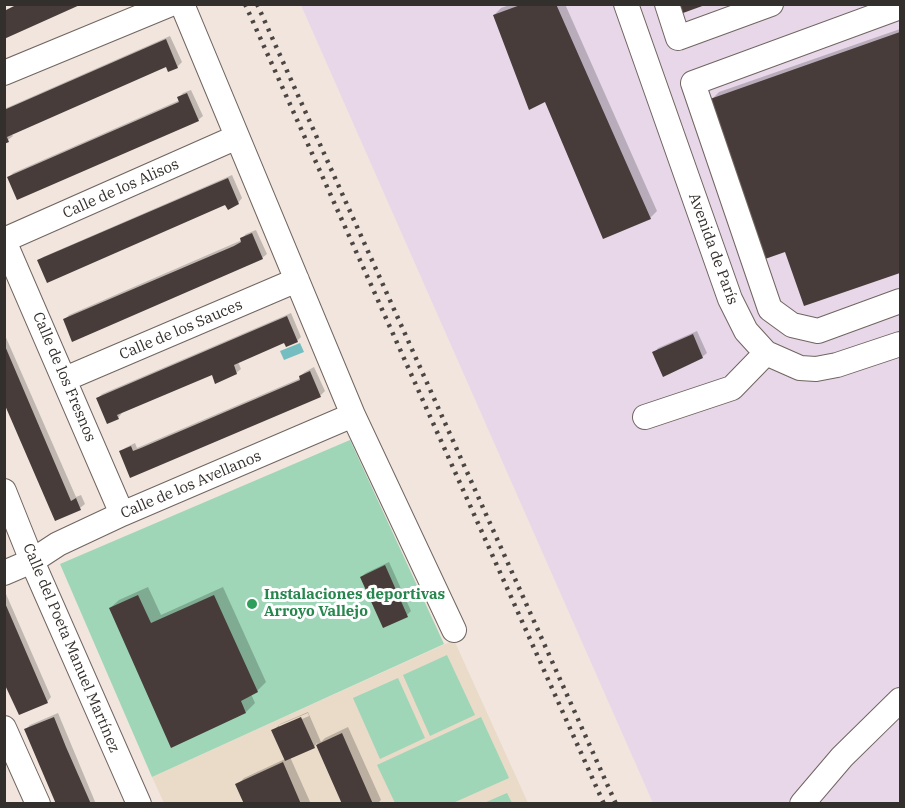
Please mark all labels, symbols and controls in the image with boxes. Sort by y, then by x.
street label: Calle de los Alisos [60,155,182,223]
street label: Avenida de París [684,191,742,307]
street label: Calle de los Sauces [117,296,245,364]
street label: Calle de los Fresnos [29,309,99,445]
street label: Calle de los Avellanos [118,447,264,523]
street label: Calle del Poeta Manuel Martínez [19,541,123,755]
place label: Instalaciones deportivas Arroyo Vallejo [264,586,445,621]
marker: Instalaciones deportivas Arroyo Vallejo [245,597,259,611]

